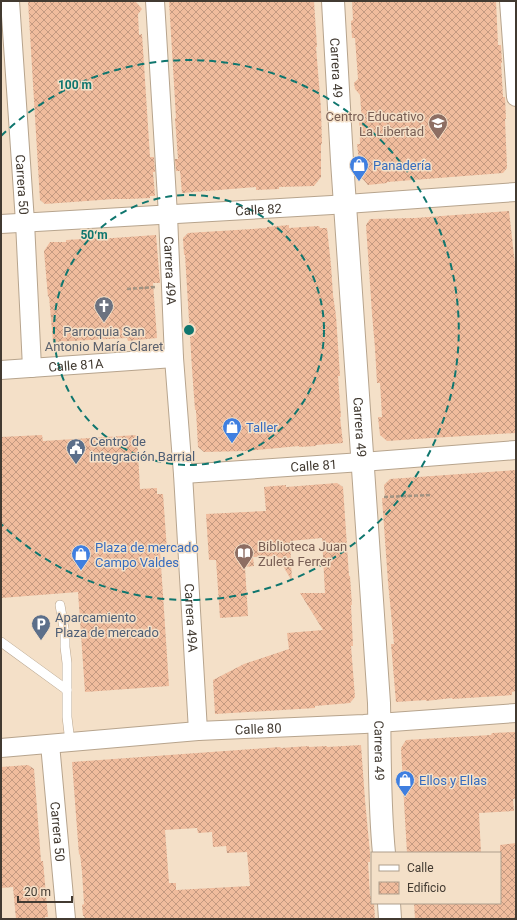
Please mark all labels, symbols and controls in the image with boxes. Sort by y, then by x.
street label: Carrera 49 [327,37,345,98]
text: 100 m [58,78,92,92]
place label: Centro Educativo La Libertad [326,109,424,139]
school or university icon: Centro Educativo La Libertad [427,112,449,140]
street label: Carrera 50 [12,154,31,215]
shop icon: Panadería [348,154,370,182]
place label: Panadería [373,158,431,173]
street label: Calle 82 [235,201,282,219]
text: 50 m [80,228,108,242]
street label: Carrera 49A [161,236,179,306]
church icon: Parroquia San Antonio María Claret [93,295,115,323]
centre of rings [182,323,196,337]
place label: Parroquia San Antonio María Claret [45,324,163,354]
street label: Calle 81A [48,356,104,375]
street label: Carrera 49 [350,397,369,458]
shop icon: Taller [221,416,243,444]
place label: Taller [246,420,278,435]
place label: Centro de integración Barrial [90,434,195,464]
public building icon: Centro de integración Barrial [65,437,87,465]
street label: Calle 81 [290,457,338,475]
place label: Biblioteca Juan Zuleta Ferrer [258,539,347,569]
place label: Plaza de mercado Campo Valdes [95,540,199,570]
library icon: Biblioteca Juan Zuleta Ferrer [233,542,255,570]
shop icon: Plaza de mercado Campo Valdes [70,543,92,571]
street label: Carrera 49A [181,583,200,653]
place label: Aparcamiento Plaza de mercado [55,610,159,640]
parking icon: Aparcamiento Plaza de mercado [30,613,52,641]
street label: Calle 80 [235,720,282,737]
street label: Carrera 49 [371,720,387,781]
shop icon: Ellos y Ellas [394,769,416,797]
place label: Ellos y Ellas [419,773,487,788]
street label: Carrera 50 [47,801,68,862]
legend [371,852,501,904]
text: Calle [407,861,434,875]
scale bar [18,878,72,904]
text: Edificio [407,881,446,895]
text: 20 m [24,885,51,899]

